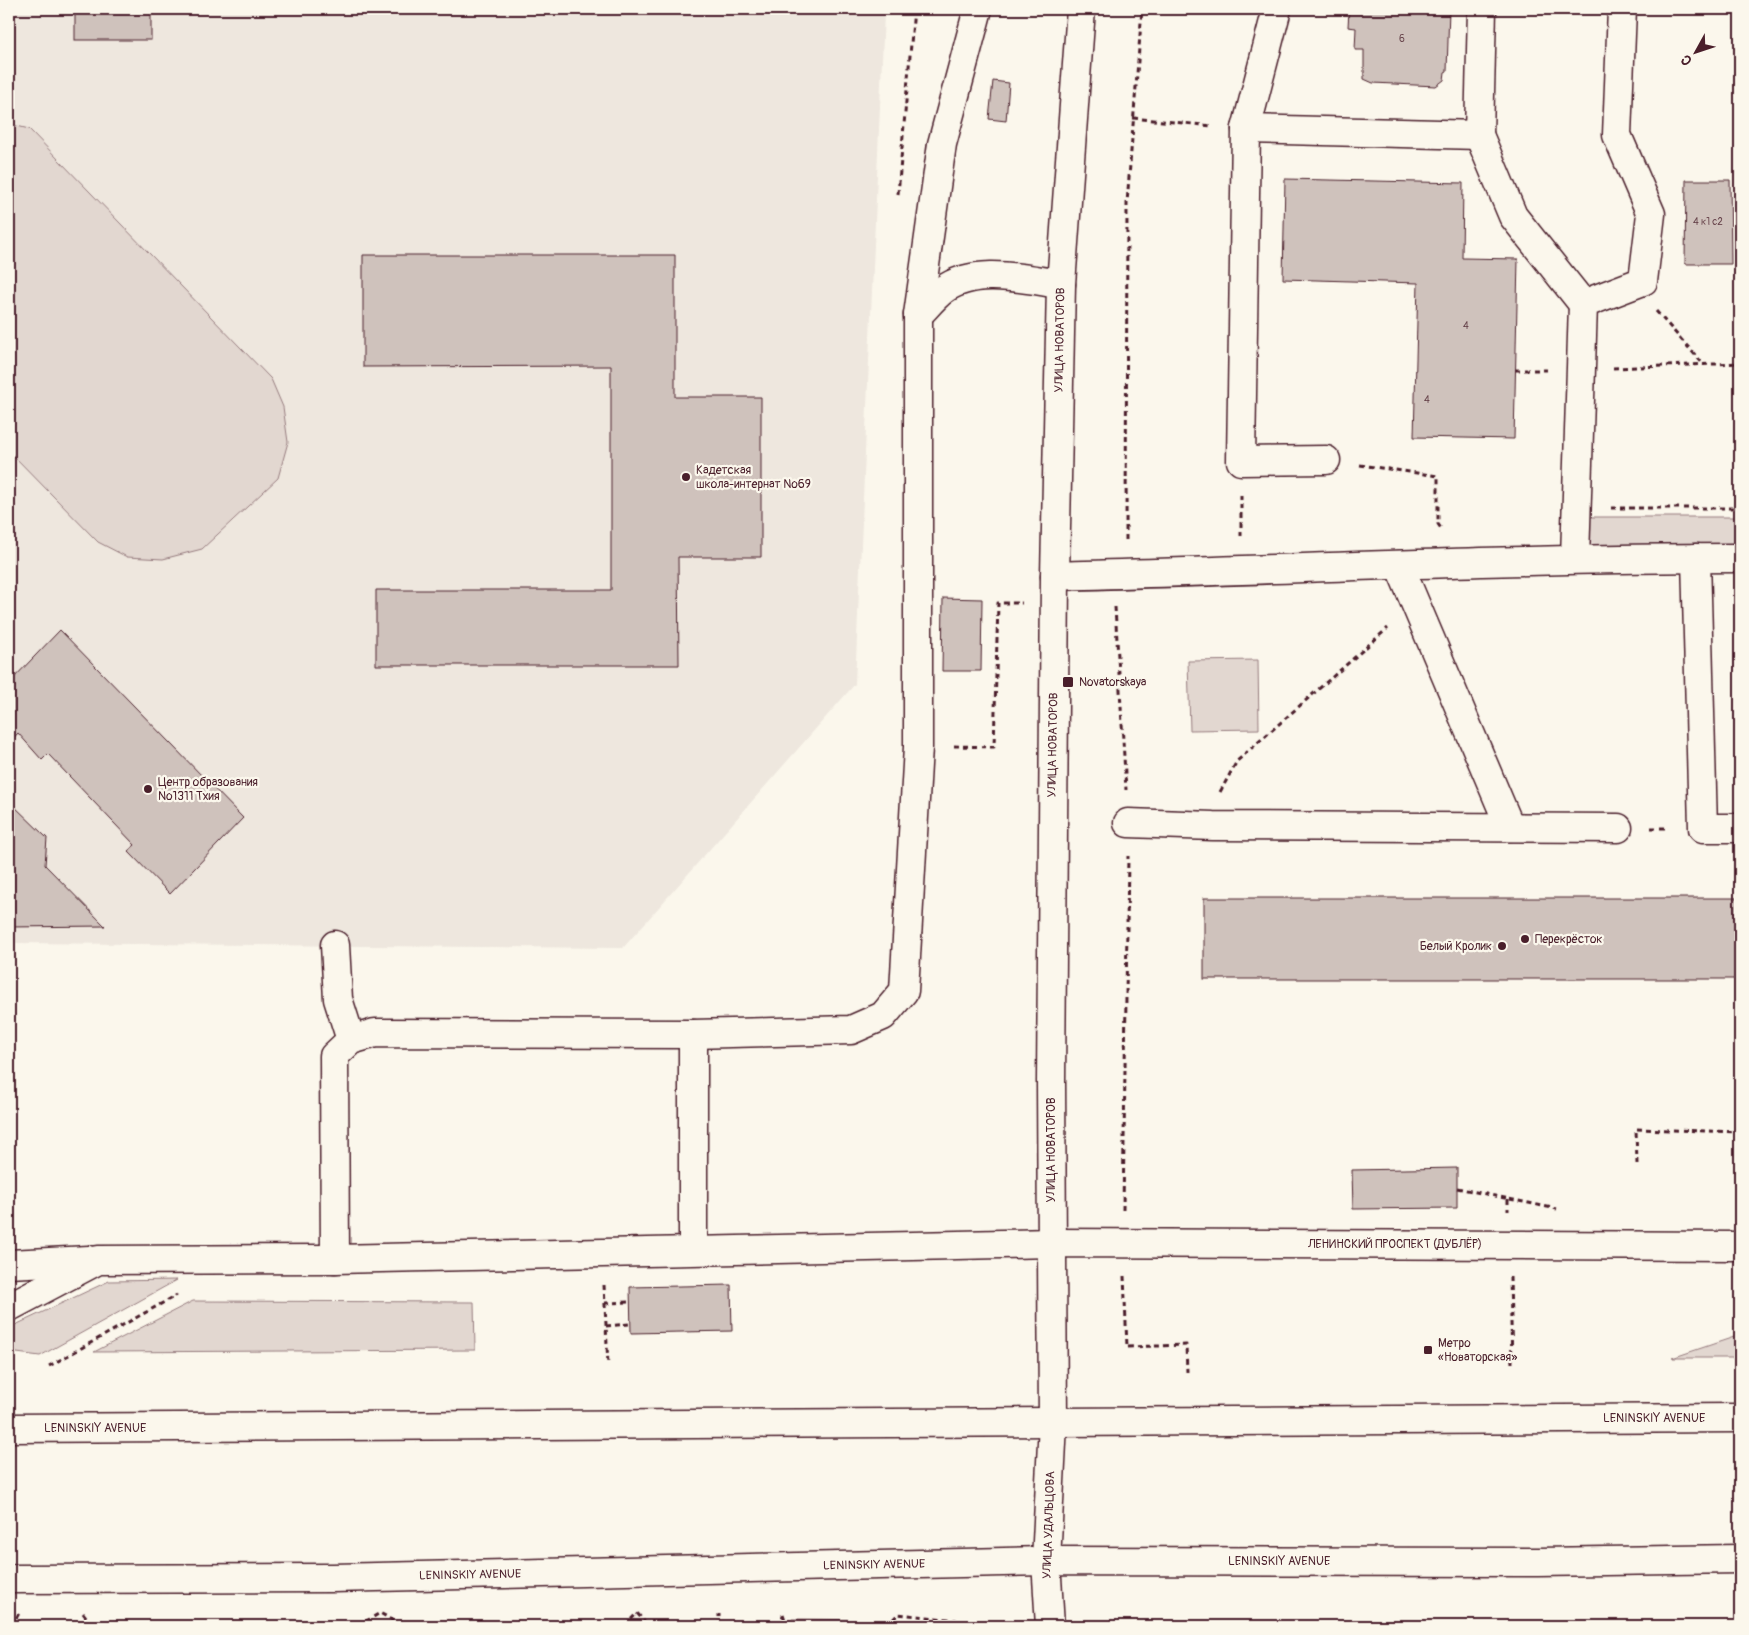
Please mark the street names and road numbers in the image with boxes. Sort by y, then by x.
street label: УЛИЦА НОВАТОРОВ [1052,287,1068,393]
street label: УЛИЦА НОВАТОРОВ [1045,692,1061,798]
street label: УЛИЦА НОВАТОРОВ [1044,1097,1059,1202]
street label: ЛЕНИНСКИЙ ПРОСПЕКТ (ДУБЛЁР) [1307,1236,1482,1252]
street label: LENINSKIY AVENUE [1603,1411,1705,1426]
street label: LENINSKIY AVENUE [44,1421,146,1436]
street label: УЛИЦА УДАЛЬЦОВА [1040,1471,1058,1579]
street label: LENINSKIY AVENUE [1228,1554,1330,1569]
street label: LENINSKIY AVENUE [823,1557,925,1573]
street label: LENINSKIY AVENUE [419,1567,521,1583]

